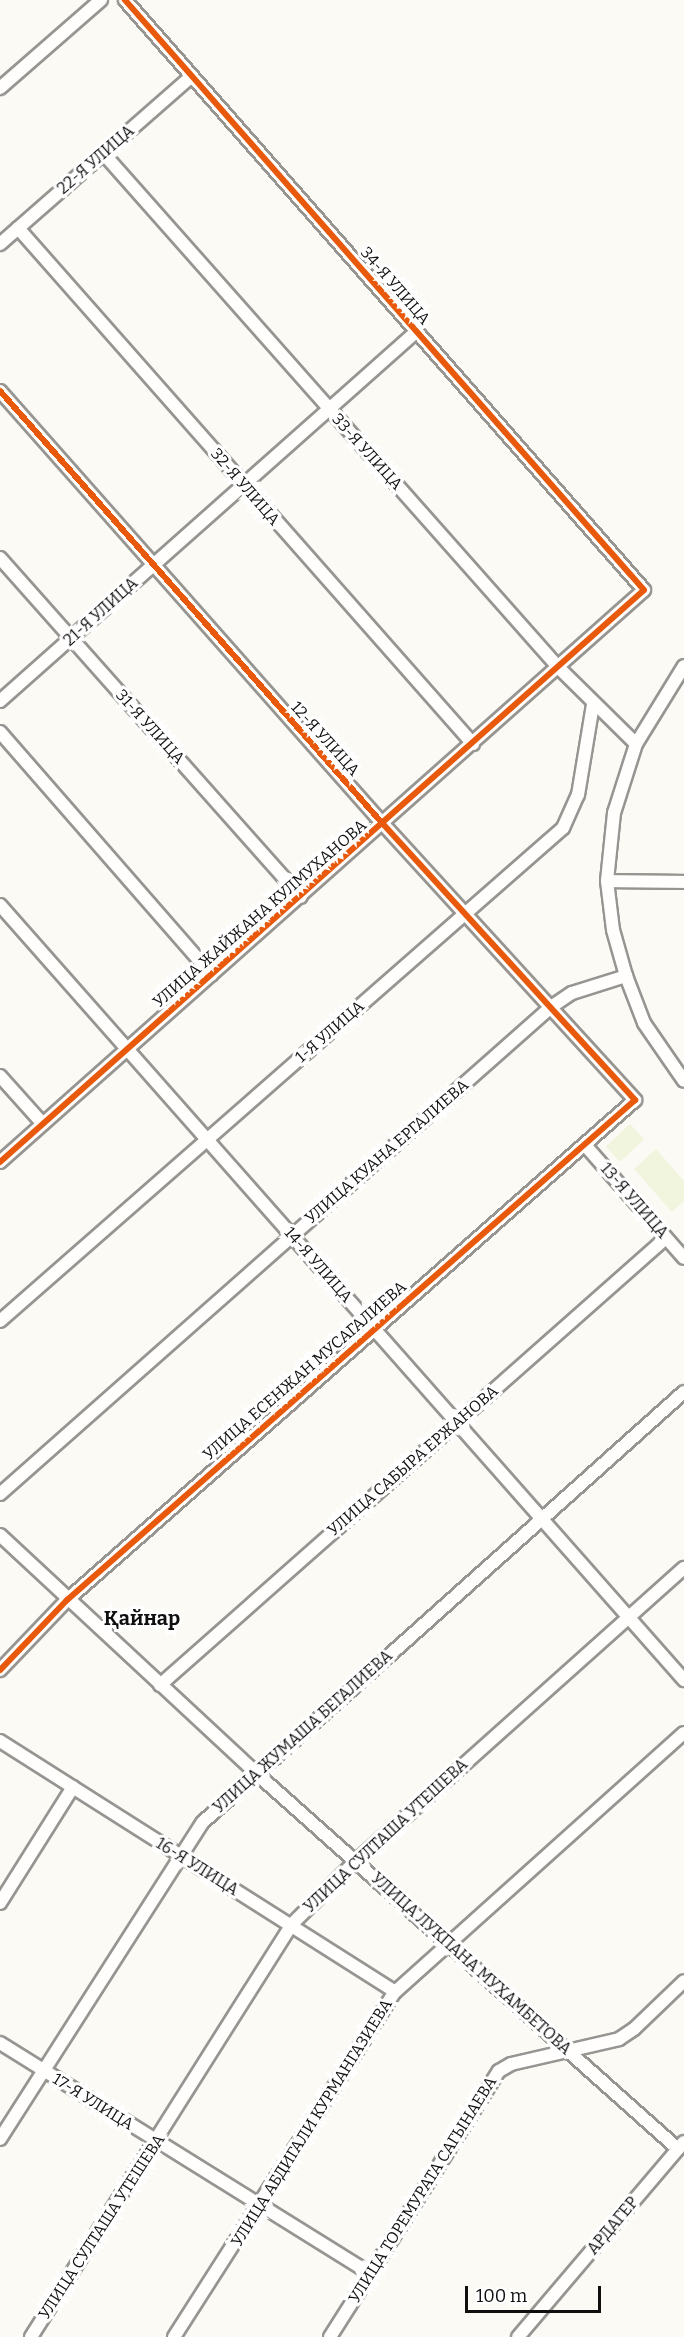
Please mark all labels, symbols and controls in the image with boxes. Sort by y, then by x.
street label: 22-Я УЛИЦА [54,121,138,199]
street label: 34-Я УЛИЦА [356,243,434,329]
street label: 33-Я УЛИЦА [328,410,406,494]
street label: 32-Я УЛИЦА [206,445,284,529]
street label: 21-Я УЛИЦА [60,574,142,650]
street label: 31-Я УЛИЦА [112,686,188,768]
street label: 12-Я УЛИЦА [287,698,363,780]
street label: УЛИЦА ЖАЙЖАНА КУЛМУХАНОВА [149,816,371,1012]
street label: 1-Я УЛИЦА [292,997,368,1067]
street label: УЛИЦА КУАНА ЕРГАЛИЕВА [301,1076,473,1228]
street label: 13-Я УЛИЦА [596,1159,672,1243]
street label: 14-Я УЛИЦА [280,1223,356,1307]
street label: УЛИЦА ЕСЕНЖАН МУСАГАЛИЕВА [199,1277,411,1465]
street label: УЛИЦА САБЫРА ЕРЖАНОВА [324,1382,502,1540]
district label: Қайнар [104,1606,180,1630]
street label: УЛИЦА ЖУМАША БЕГАЛИЕВА [210,1646,396,1818]
street label: УЛИЦА СУЛТАША УТЕШЕВА [300,1755,472,1917]
street label: 16-Я УЛИЦА [152,1834,242,1900]
street label: УЛИЦА ЛУКПАНА МУХАМБЕТОВА [367,1869,575,2059]
street label: УЛИЦА АБДИГАЛИ КУРМАНГАЗИЕВА [227,1996,397,2250]
street label: 17-Я УЛИЦА [49,2070,137,2134]
street label: УЛИЦА ТОРЕМУРАТА САГЫНАЕВА [345,2073,501,2307]
street label: УЛИЦА СУЛТАША УТЕШЕВА [35,2131,169,2323]
street label: АРДАГЕР [583,2193,643,2259]
scale bar [468,2274,604,2312]
text: 100 m [476,2285,527,2307]

